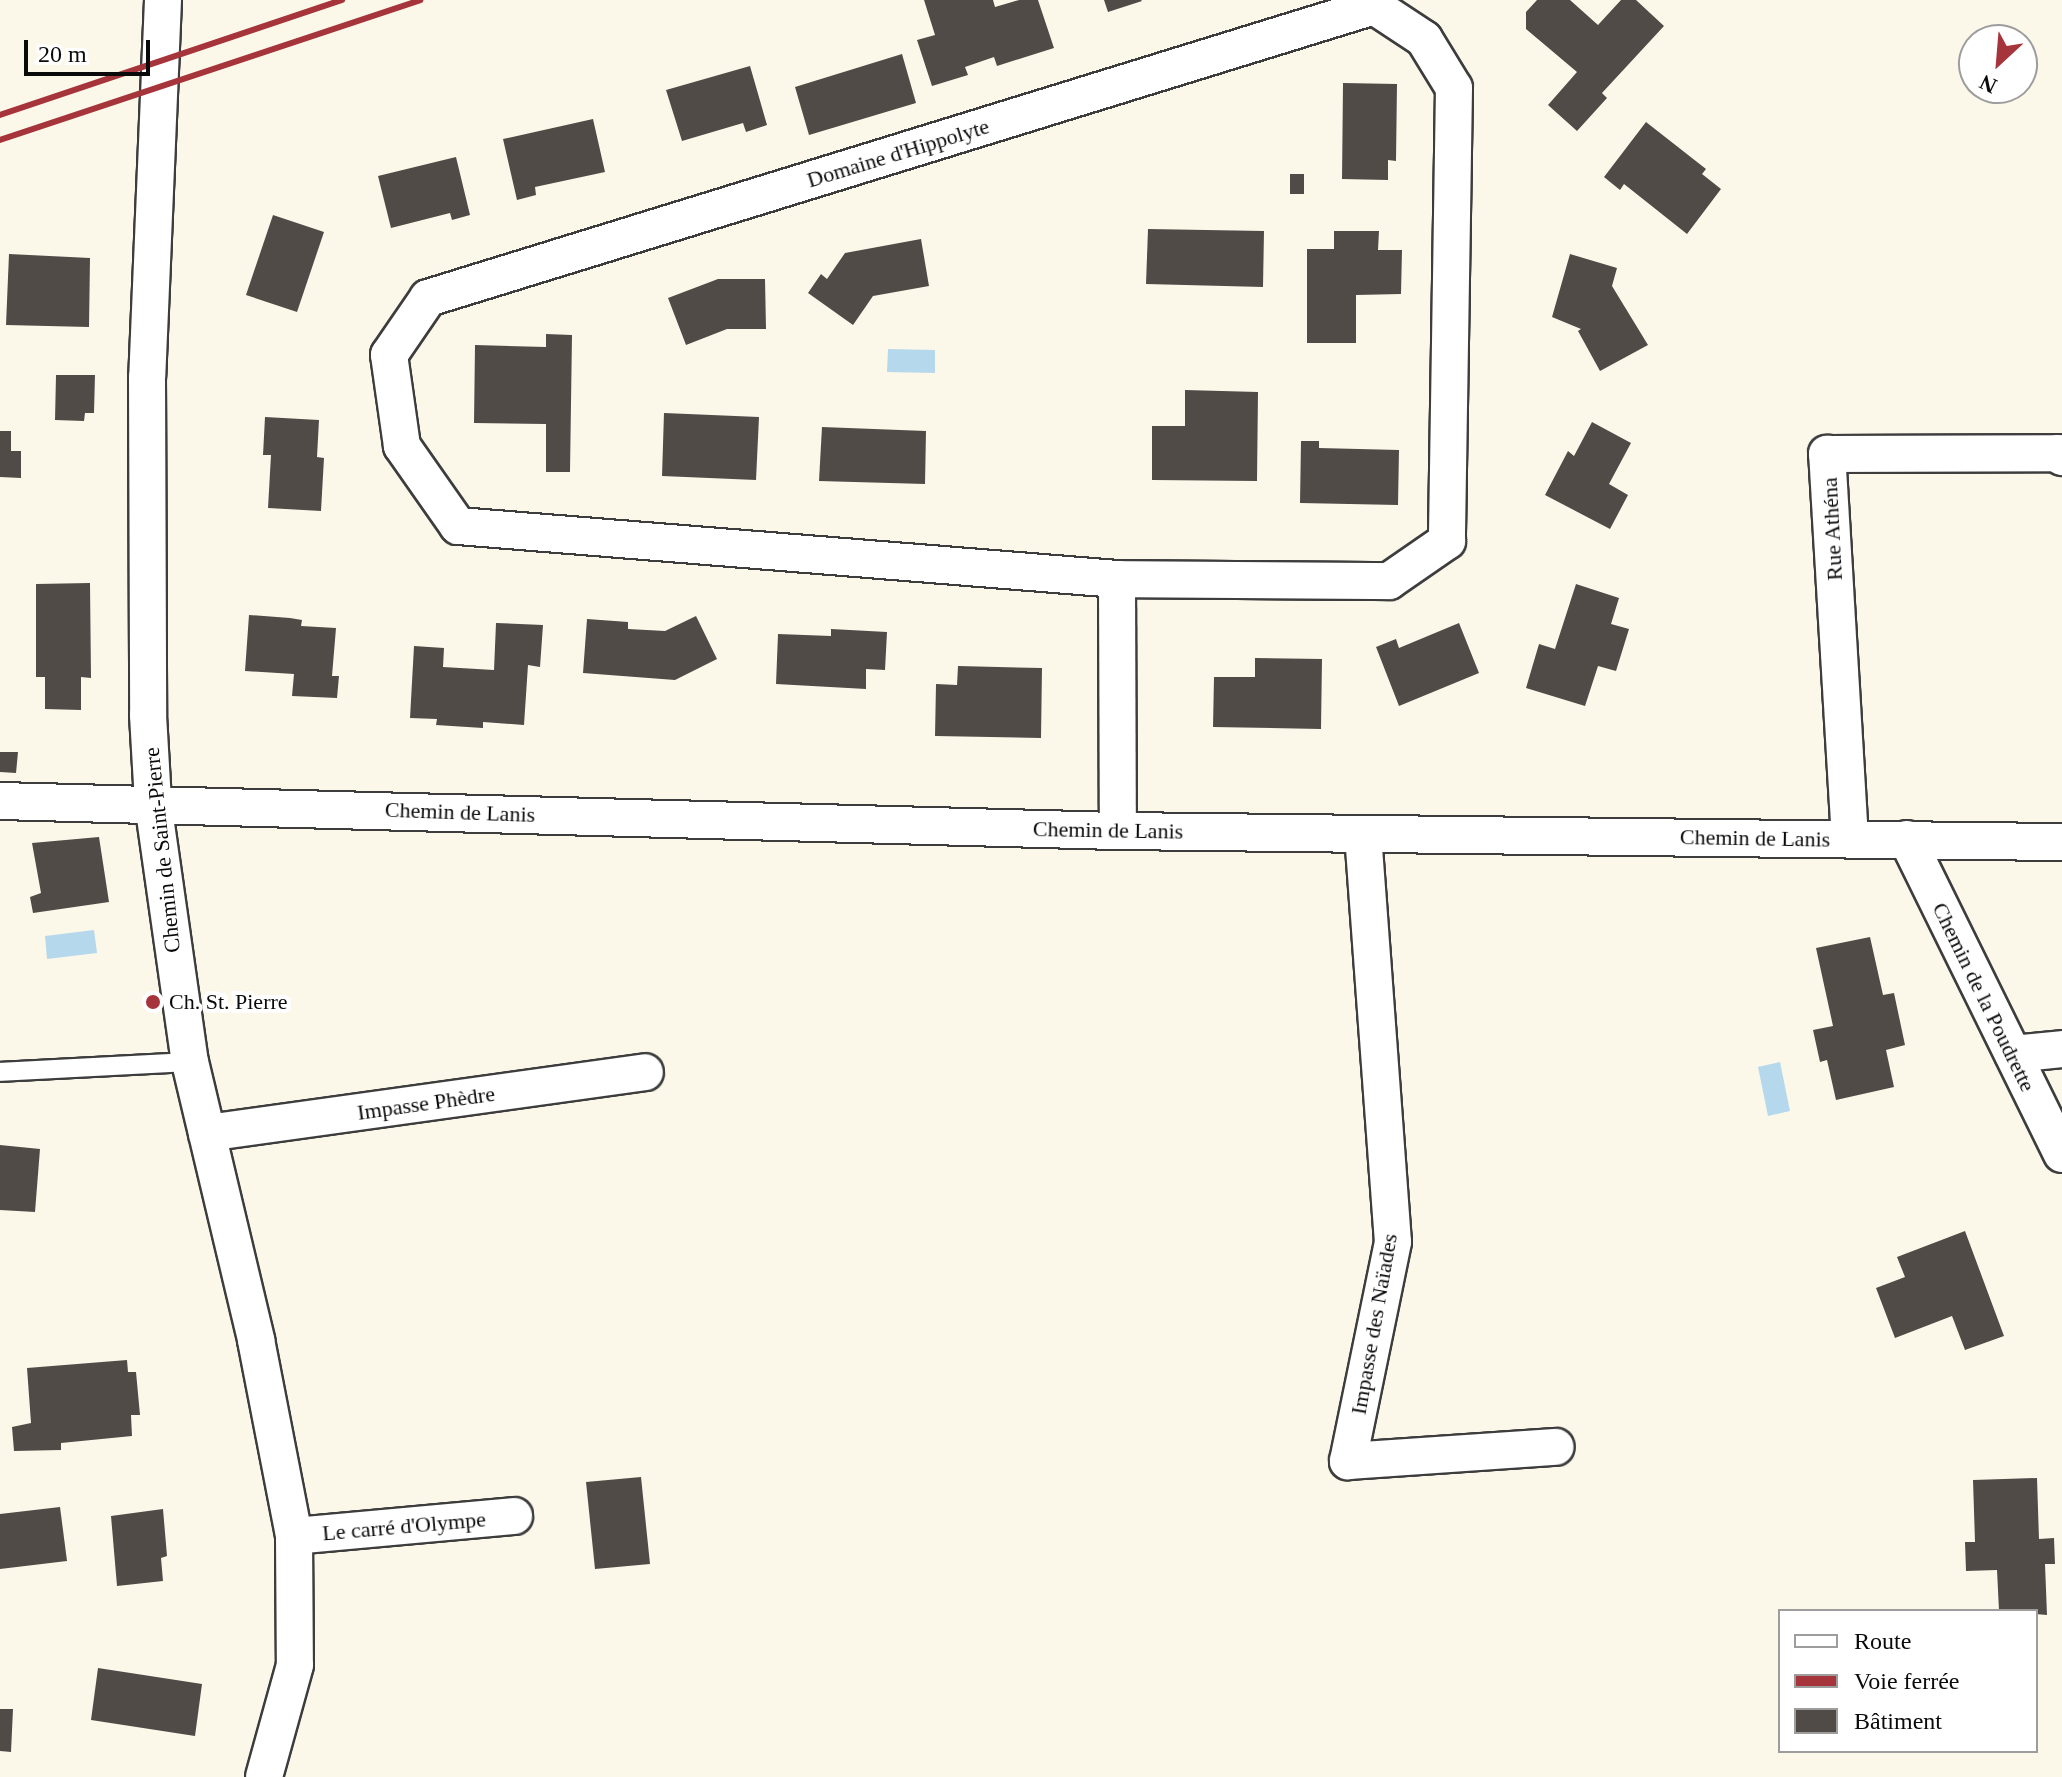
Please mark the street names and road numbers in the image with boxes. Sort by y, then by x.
street label: Domaine d'Hippolyte [804,113,992,193]
street label: Rue Athéna [1816,476,1848,582]
street label: Chemin de Saint-Pierre [138,746,186,954]
street label: Chemin de Lanis [384,796,536,828]
street label: Chemin de Lanis [1033,815,1183,845]
street label: Chemin de Lanis [1680,823,1830,853]
street label: Chemin de la Poudrette [1927,898,2041,1096]
street label: Impasse Phèdre [355,1080,497,1126]
street label: Impasse des Naïades [1345,1231,1403,1417]
street label: Le carré d'Olympe [321,1506,487,1546]

